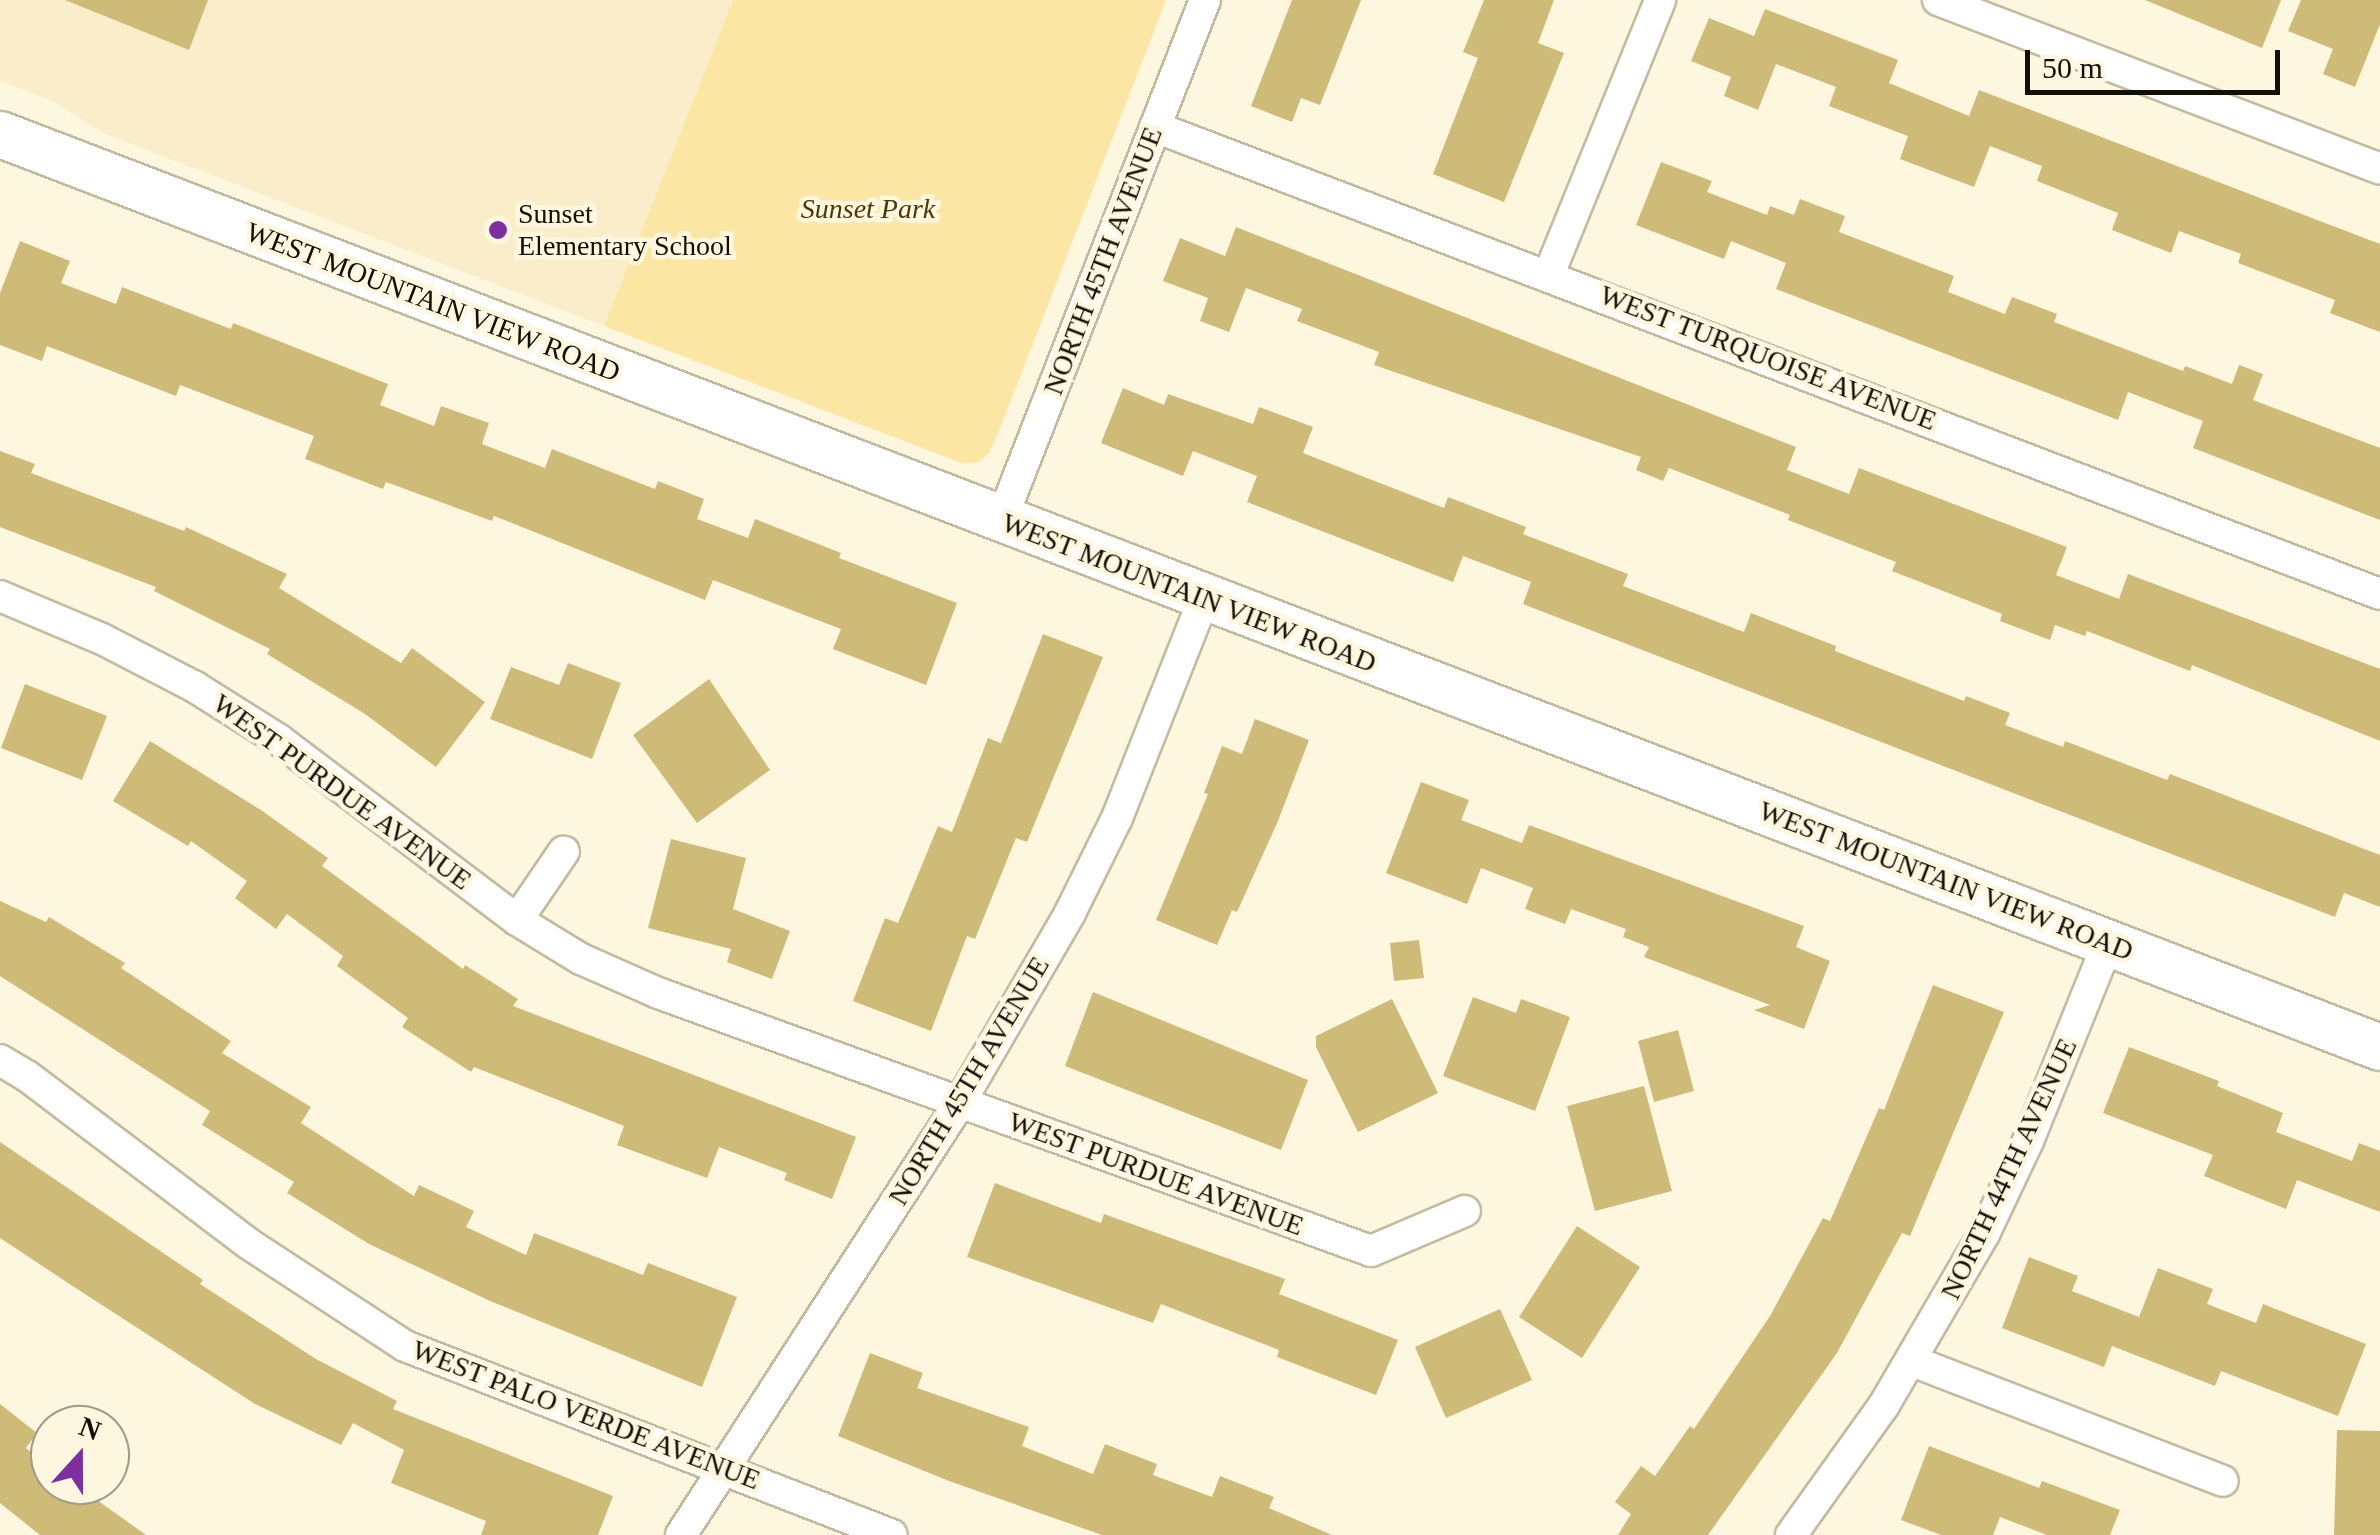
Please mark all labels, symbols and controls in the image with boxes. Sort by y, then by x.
scale bar [2030,30,2285,92]
text: 50 m [2042,51,2103,84]
street label: NORTH 45TH AVENUE [1036,122,1170,400]
park label: Sunset Park [801,192,935,226]
place label: Sunset Elementary School [518,197,732,263]
street label: WEST MOUNTAIN VIEW ROAD [240,215,626,389]
marker: Sunset Elementary School [487,219,509,241]
street label: WEST TURQUOISE AVENUE [1594,278,1942,438]
street label: WEST MOUNTAIN VIEW ROAD [996,506,1382,680]
street label: WEST PURDUE AVENUE [205,686,479,898]
street label: WEST MOUNTAIN VIEW ROAD [1753,794,2139,968]
street label: NORTH 45TH AVENUE [881,950,1057,1212]
street label: NORTH 44TH AVENUE [1933,1032,2085,1306]
street label: WEST PURDUE AVENUE [1003,1105,1309,1243]
street label: WEST PALO VERDE AVENUE [406,1333,766,1497]
north arrow [30,1405,130,1505]
text: N [75,1410,105,1446]

